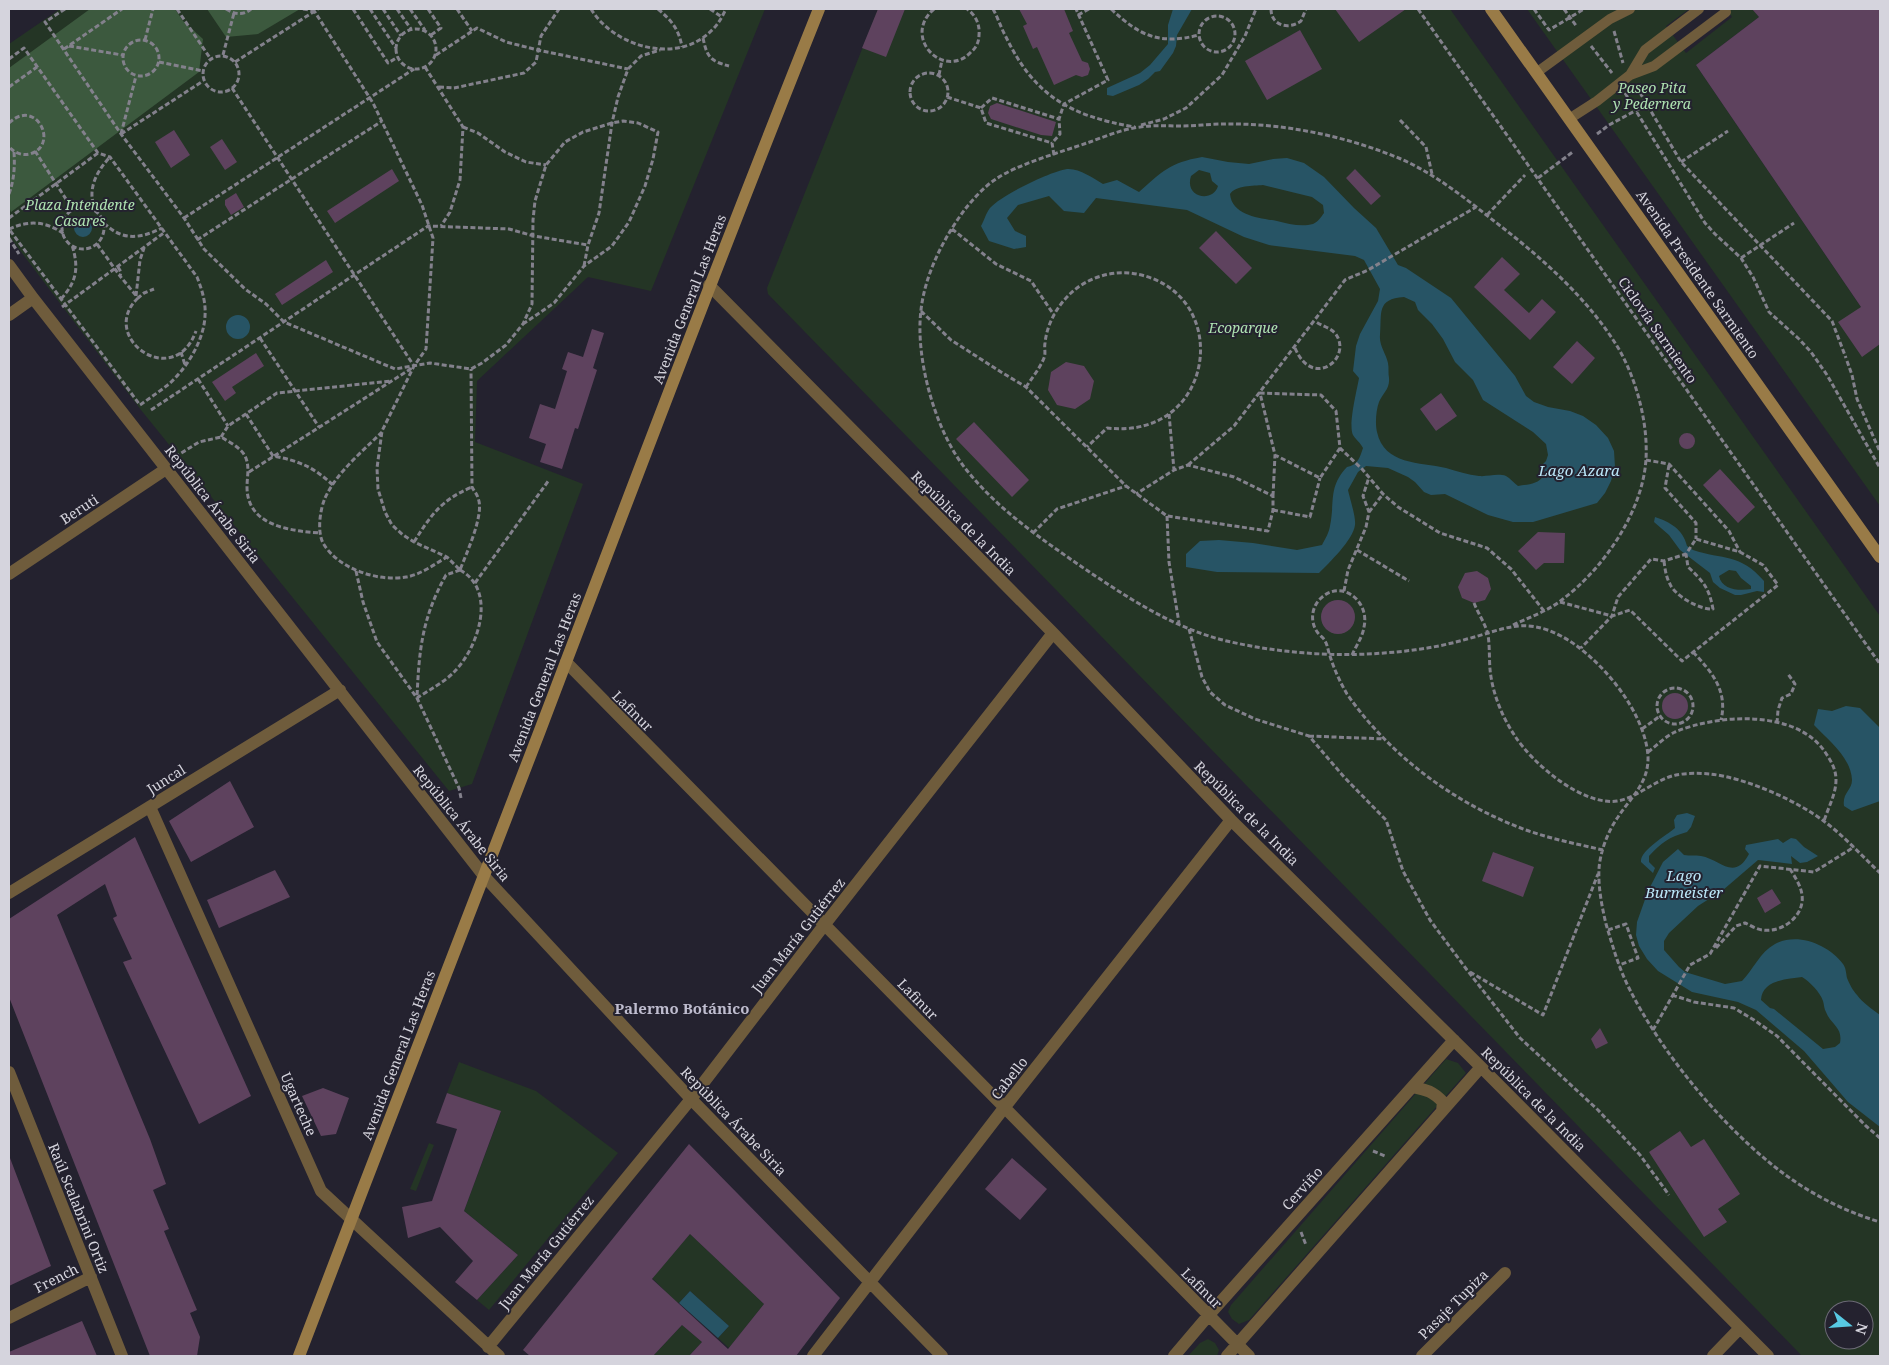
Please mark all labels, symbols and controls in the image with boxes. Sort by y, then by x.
park label: Paseo Pita y Pedernera [1610,78,1692,113]
street label: Avenida Presidente Sarmiento [1632,186,1764,362]
park label: Plaza Intendente Casares [24,195,135,230]
street label: Avenida General Las Heras [648,212,730,386]
street label: Ciclovía Sarmiento [1614,273,1702,387]
park label: Ecoparque [1207,318,1278,337]
street label: República Árabe Siria [161,441,265,567]
water label: Lago Azara [1537,460,1620,480]
street label: República de la India [908,467,1021,580]
street label: Beruti [56,489,102,528]
street label: Avenida General Las Heras [503,590,585,764]
street label: Lafinur [608,686,658,736]
street label: República de la India [1191,757,1304,870]
street label: Juncal [142,759,189,799]
street label: República Árabe Siria [409,761,515,885]
water label: Lago Burmeister [1644,865,1724,902]
street label: Juan María Gutiérrez [746,873,849,997]
street label: Avenida General Las Heras [357,968,439,1142]
street label: Lafinur [894,974,943,1024]
district label: Palermo Botánico [615,998,749,1018]
street label: República de la India [1478,1043,1591,1156]
street label: Cabello [986,1053,1032,1103]
street label: República Árabe Siria [677,1062,791,1180]
street label: Ugarteche [277,1069,321,1139]
street label: Raúl Scalabrini Ortiz [44,1140,114,1276]
street label: Cerviño [1277,1162,1327,1214]
street label: Juan María Gutiérrez [493,1191,598,1314]
street label: French [31,1259,81,1297]
street label: Lafinur [1177,1263,1227,1313]
street label: Pasaje Tupiza [1414,1265,1492,1343]
north arrow [1824,1300,1874,1350]
text: N [1851,1321,1873,1337]

